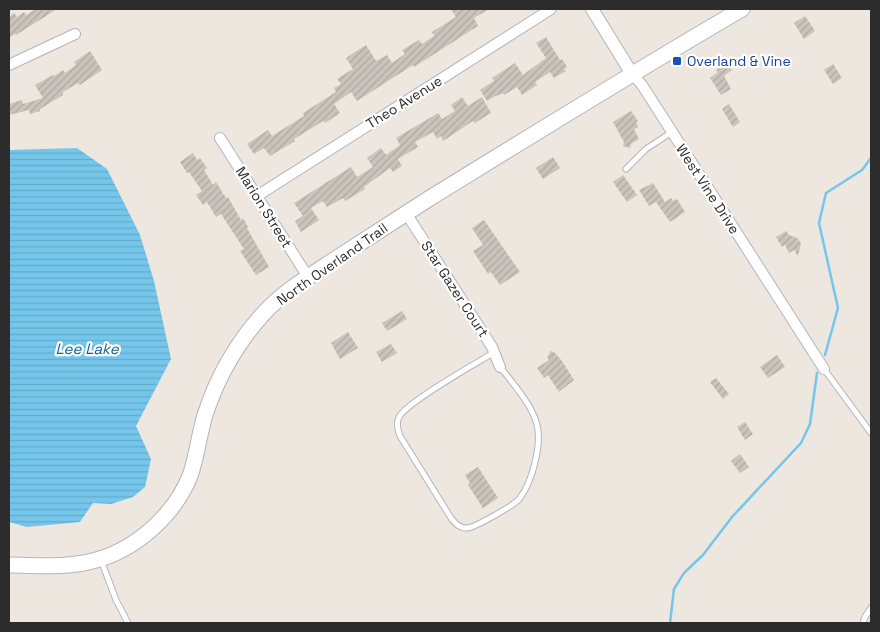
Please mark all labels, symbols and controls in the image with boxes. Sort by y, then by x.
place label: Overland & Vine [687,52,791,70]
marker: Overland & Vine [671,55,683,67]
street label: Theo Avenue [363,71,445,133]
street label: West Vine Drive [672,141,744,237]
street label: Marion Street [232,163,296,251]
street label: North Overland Trail [273,219,391,309]
street label: Star Gazer Court [417,237,493,341]
water label: Lee Lake [55,339,120,358]

